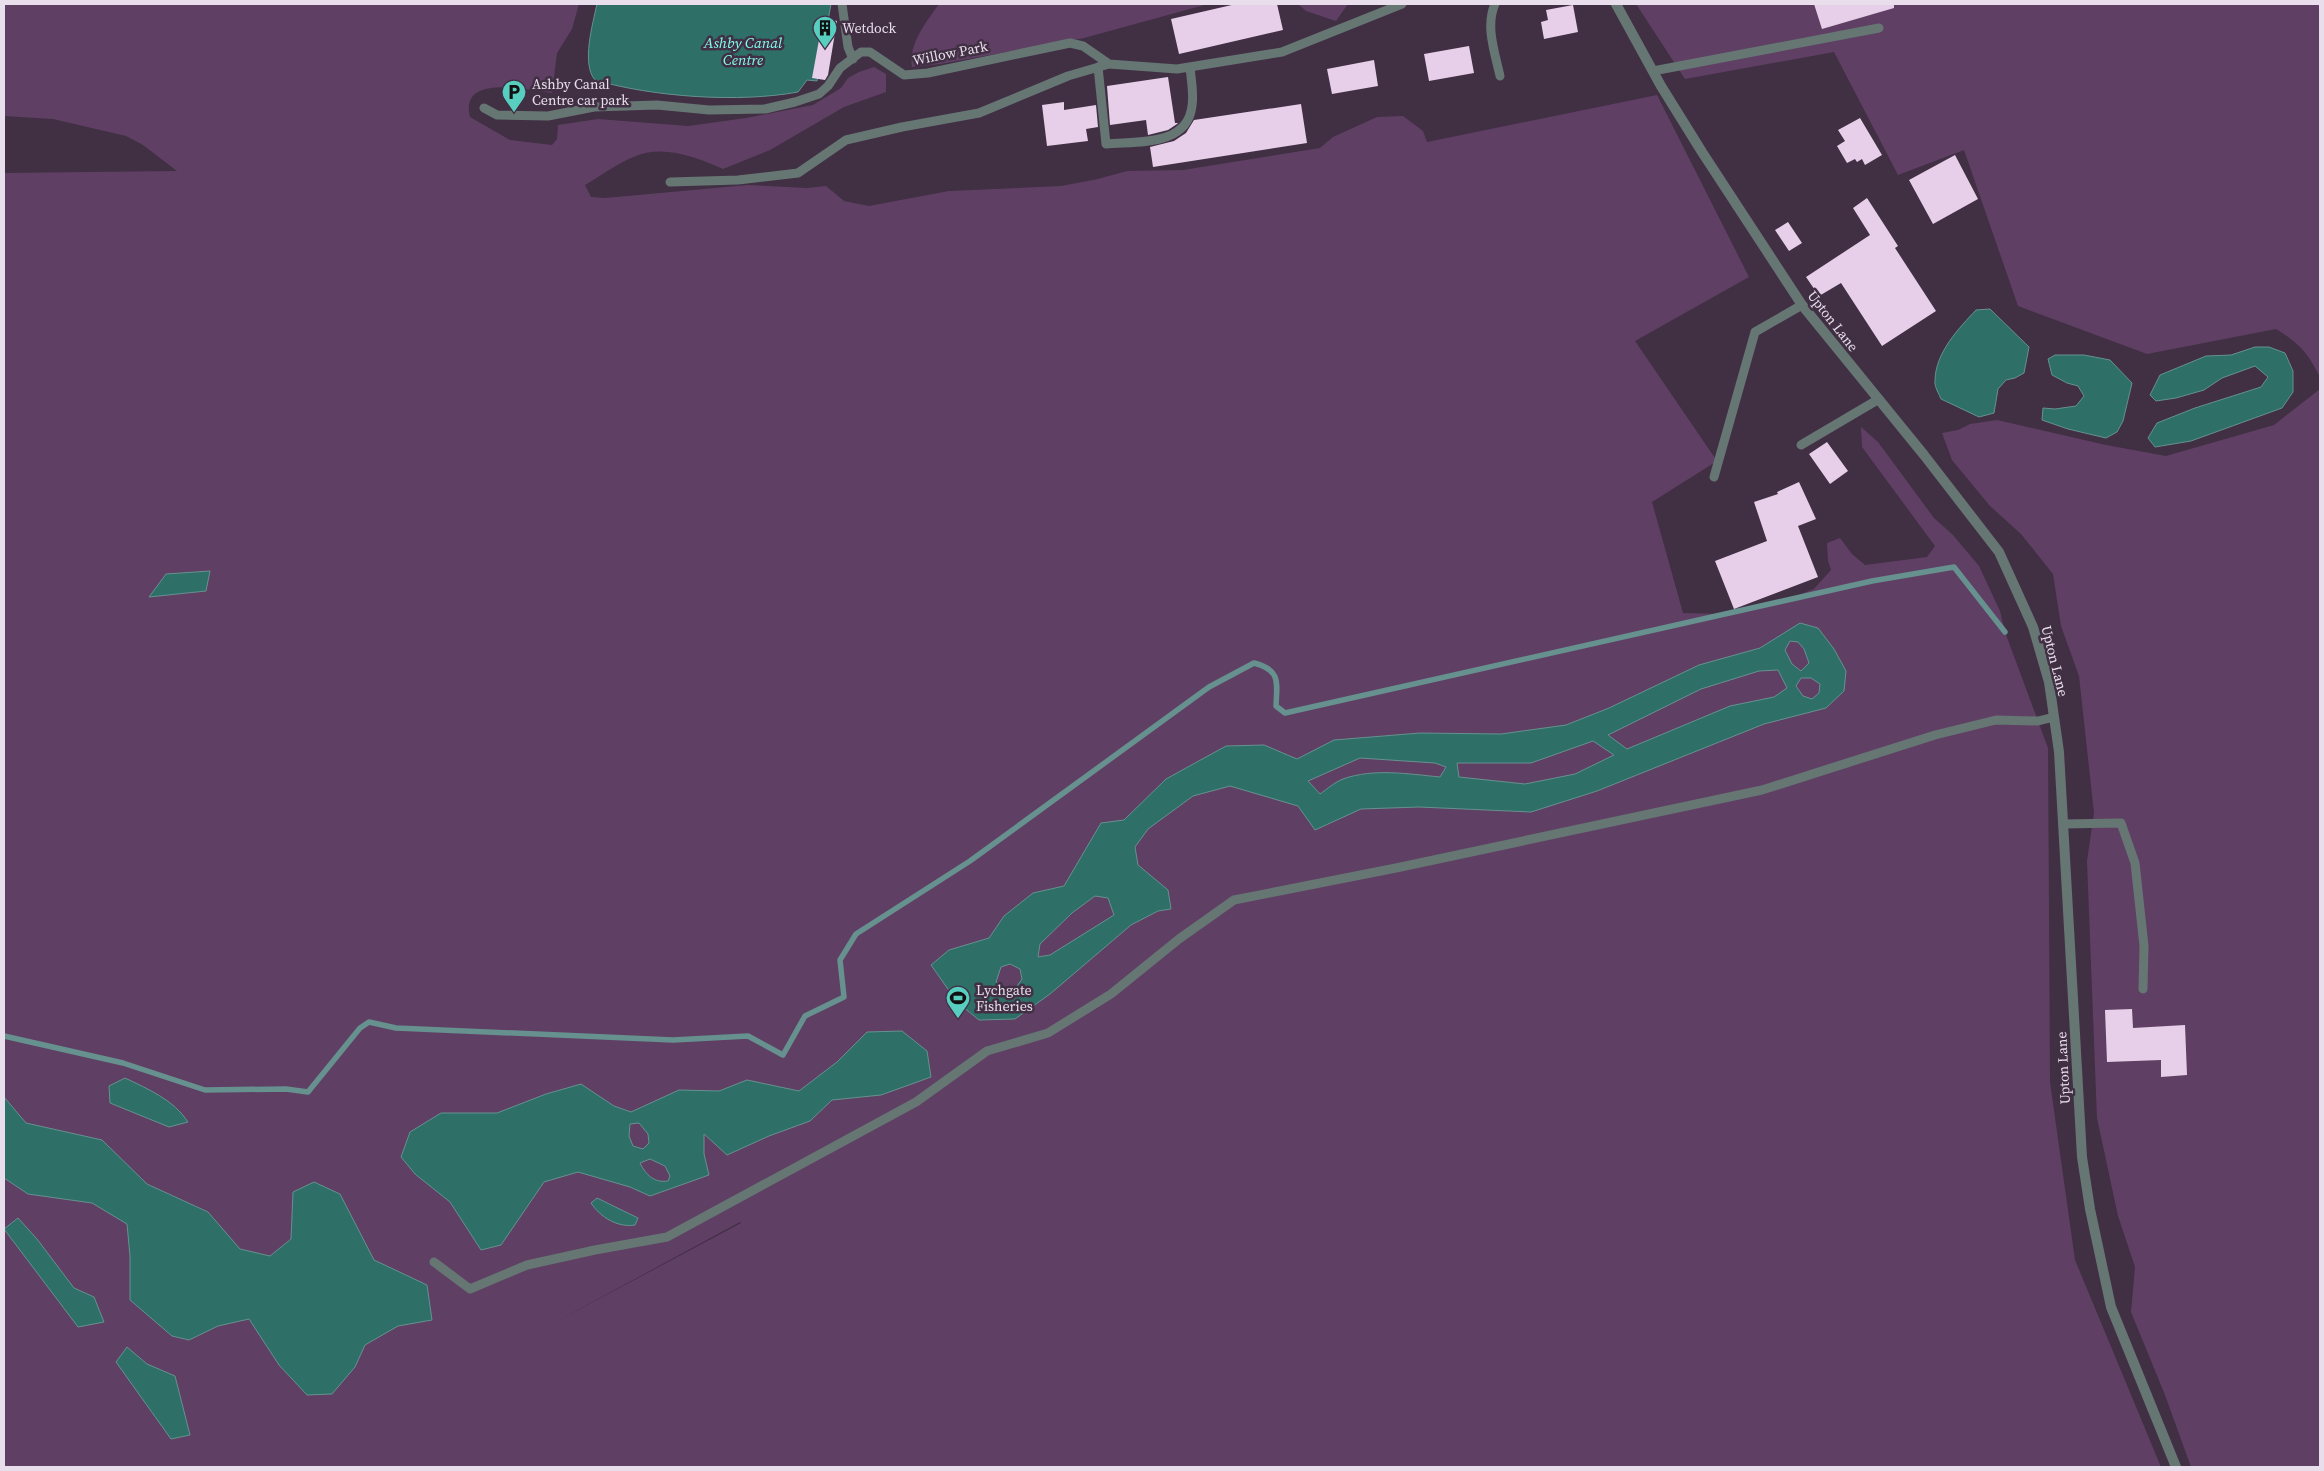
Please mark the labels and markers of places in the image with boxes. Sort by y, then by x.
building icon: Wetdock [812,15,838,49]
place label: Wetdock [842,18,896,38]
place label: Ashby Canal Centre car park [532,74,629,110]
parking icon: Ashby Canal Centre car park [501,79,527,113]
place label: Lychgate Fisheries [976,980,1033,1016]
sports icon: Lychgate Fisheries [945,985,971,1019]

